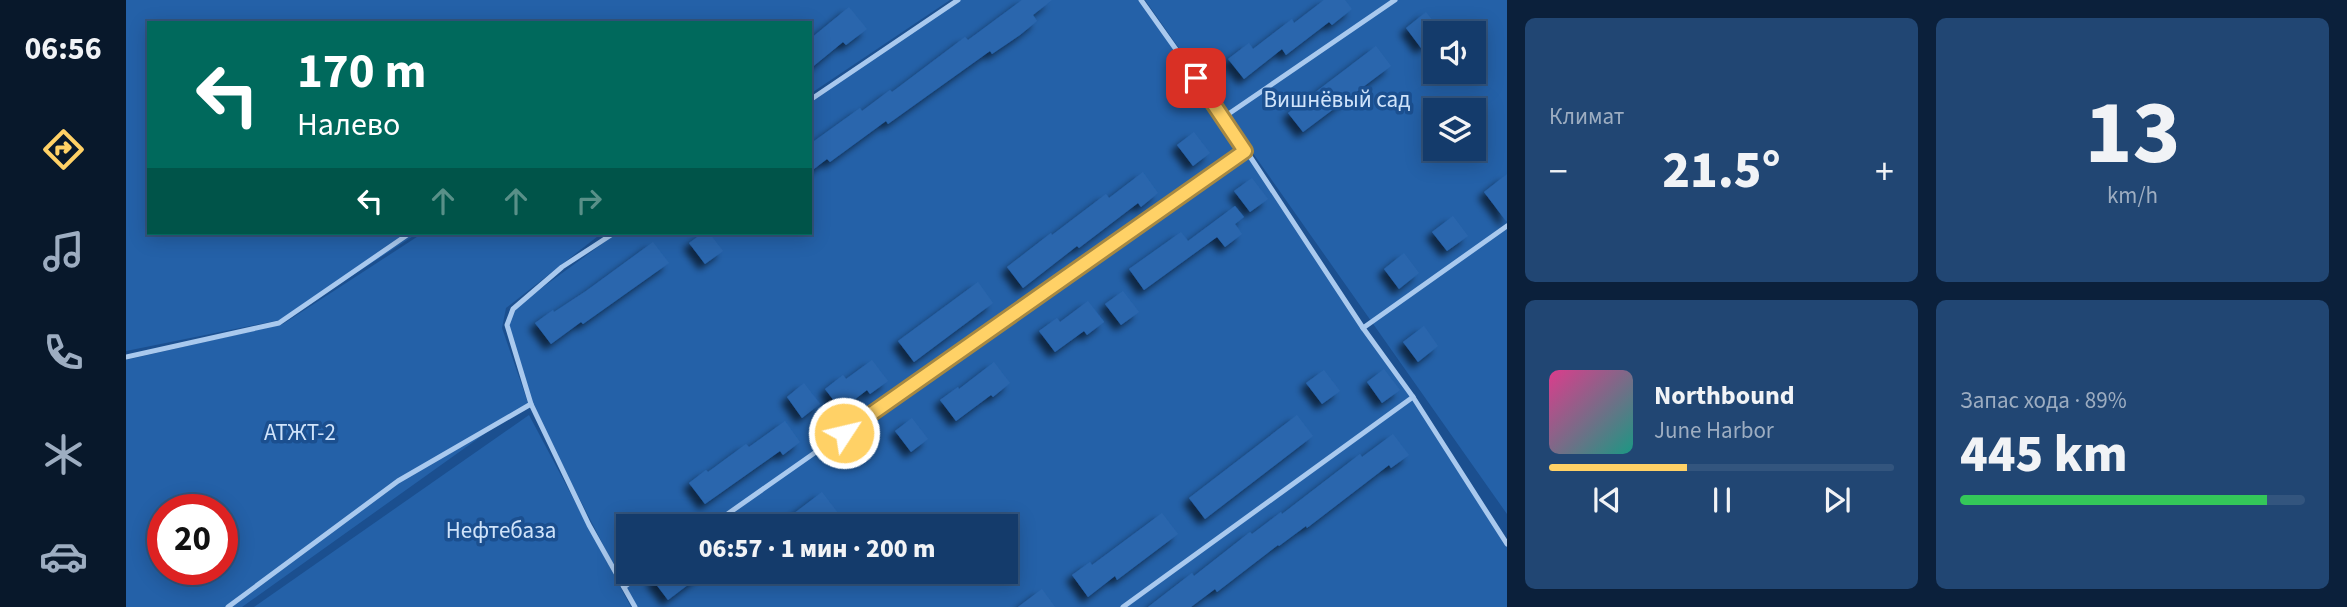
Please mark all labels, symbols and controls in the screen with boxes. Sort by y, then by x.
map controls [1423,21,1486,161]
button: sound [1423,21,1486,84]
text: 06:56 [24,26,102,72]
text: 170 m [297,37,426,107]
pin [1166,48,1226,108]
icon: left [182,49,273,140]
icon: arrive [1177,59,1215,97]
text: 13 [2084,69,2181,198]
park label: Вишнёвый сад [1264,83,1410,116]
button: layers [1423,98,1486,161]
text: Климат [1549,100,1624,133]
text: Налево [297,102,400,148]
icon: directions [39,125,88,174]
text: 21.5° [1662,134,1781,208]
text: − [1549,145,1568,199]
text: + [1875,145,1894,199]
text: km/h [2107,179,2158,212]
icon: left [351,182,389,220]
icon: ahead [424,182,462,220]
icon: ahead [497,182,535,220]
icon: right [570,182,608,220]
icon: music [39,227,88,276]
icon: phone [39,328,88,377]
text: Northbound [1654,377,1795,414]
text: Запас хода · 89% [1960,384,2127,417]
position arrow [807,396,881,470]
text: June Harbor [1654,414,1774,447]
park label: АТЖТ-2 [264,416,336,449]
text: 445 km [1960,418,2128,492]
icon: climate [39,430,88,479]
icon: previous [1588,481,1626,519]
icon: pause [1703,481,1741,519]
icon: next [1818,481,1856,519]
speed limit sign: 20 [147,494,238,585]
park label: Нефтебаза [446,514,556,547]
text: 06:57 · 1 мин · 200 m [699,530,935,567]
icon: car [39,532,88,581]

